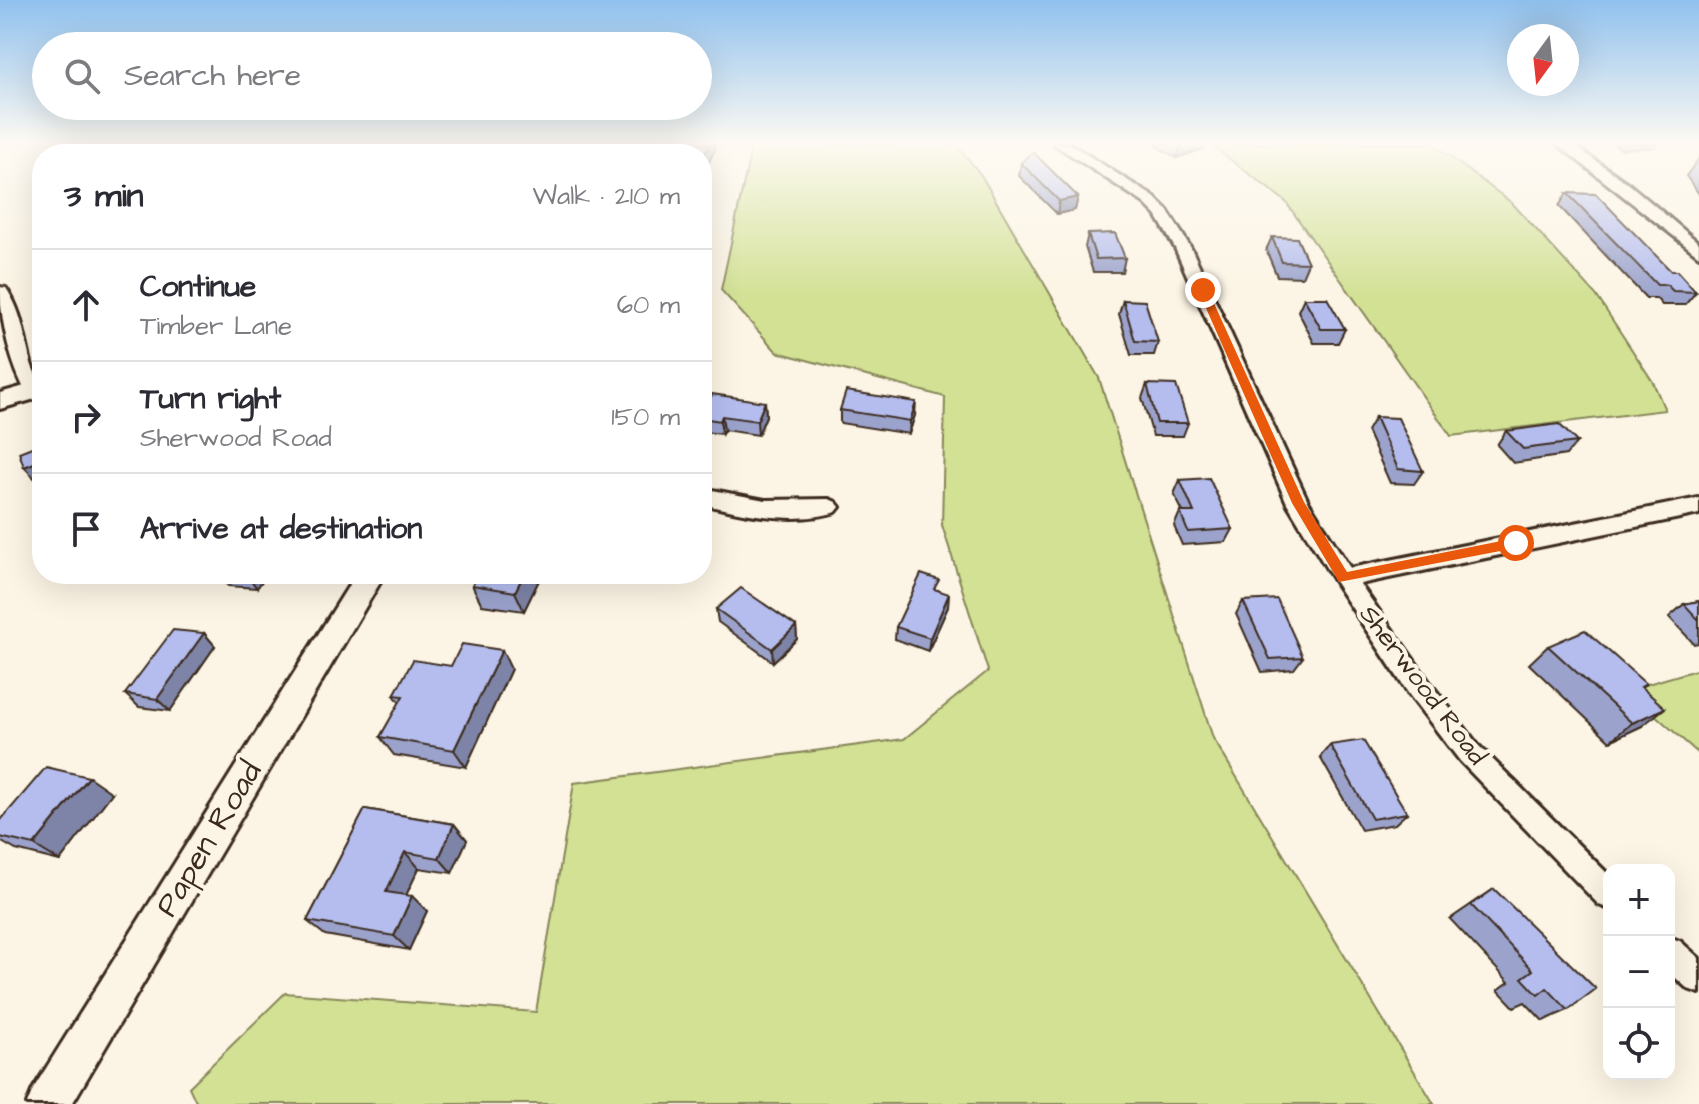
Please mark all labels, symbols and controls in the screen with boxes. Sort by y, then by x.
north arrow [1507,24,1579,96]
search box [32,32,712,120]
icon: search [60,54,104,98]
text: Search here [124,55,301,97]
text: 3 min [64,172,144,220]
text: Walk · 210 m [533,178,680,214]
text: Continue [140,266,256,308]
route end [1185,272,1221,308]
icon: ahead [64,283,108,327]
text: 60 m [617,287,680,323]
text: Timber Lane [140,308,292,344]
text: Turn right [140,378,281,420]
icon: right [64,395,108,439]
text: 150 m [611,399,680,435]
text: Sherwood Road [140,420,332,456]
icon: arrive [64,507,108,551]
text: Arrive at destination [140,508,422,550]
route start [1498,525,1534,561]
street label: Sherwood Road [1351,598,1495,772]
street label: Papen Road [145,753,273,925]
map controls [1603,864,1675,1080]
button: + [1603,864,1675,936]
button: − [1603,936,1675,1008]
button: locate [1603,1008,1675,1080]

